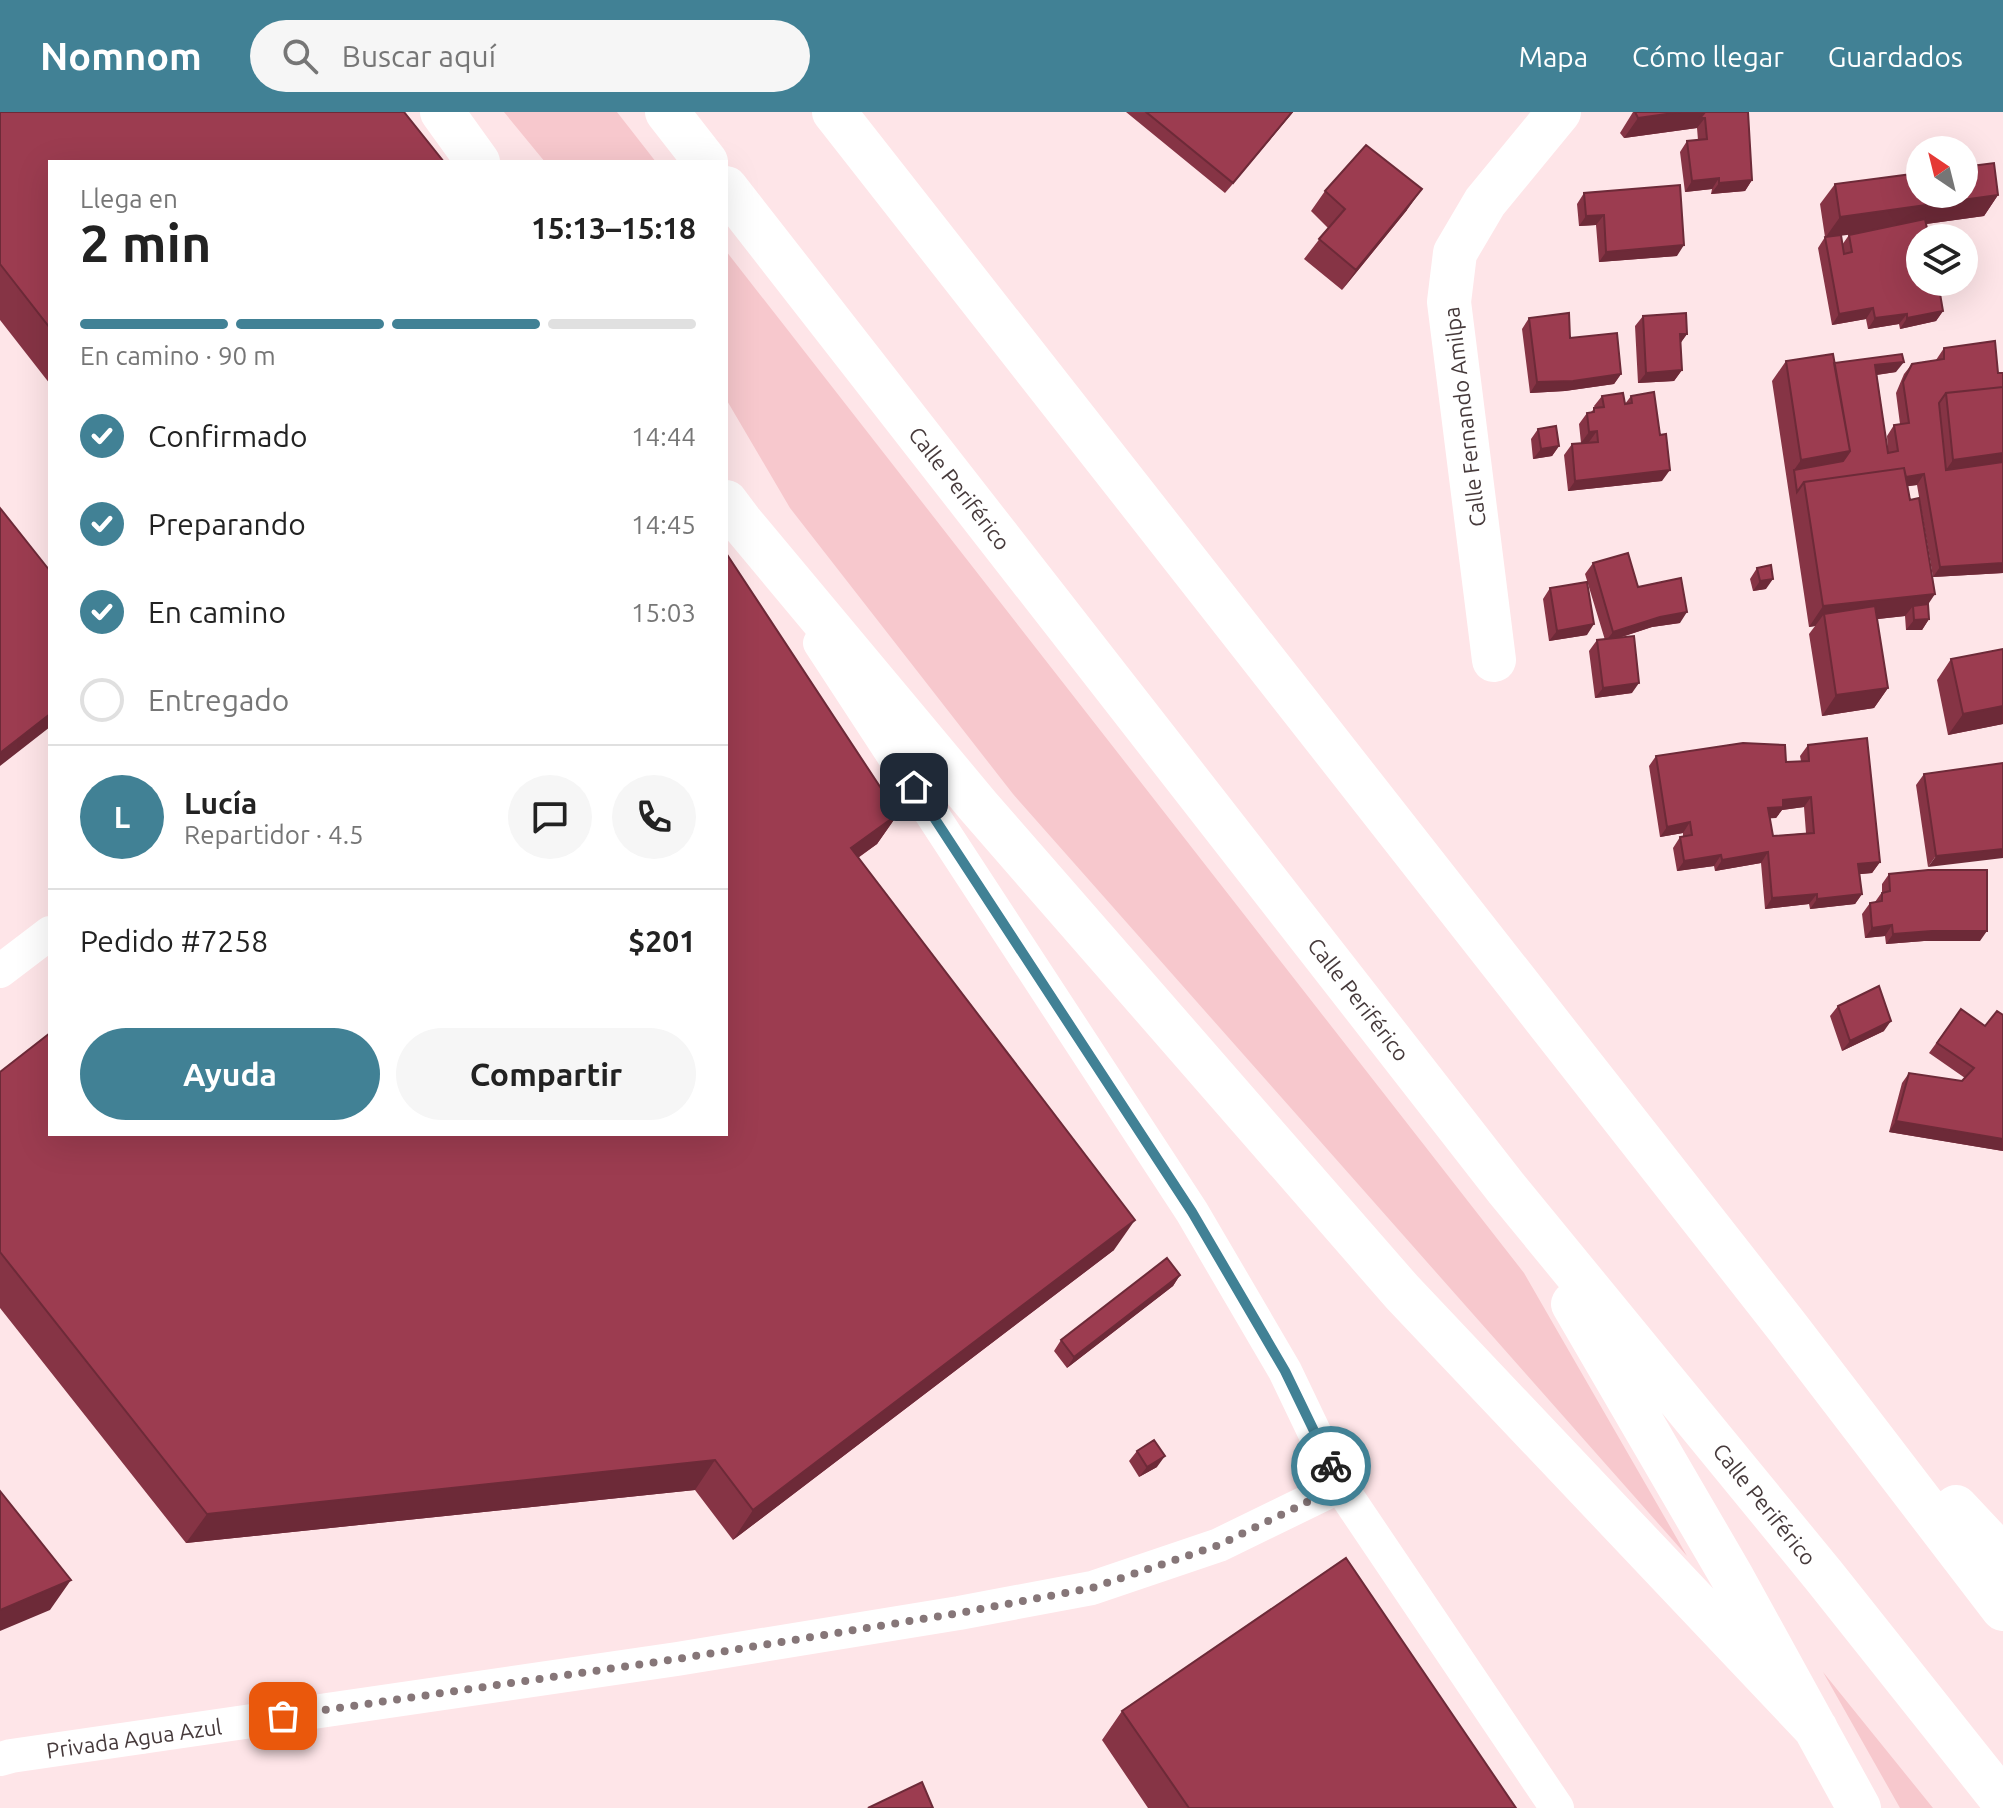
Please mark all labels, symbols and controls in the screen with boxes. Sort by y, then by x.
search box [250,20,810,92]
icon: search [278,34,322,78]
text: Nomnom [40,35,202,77]
text: Buscar aquí [342,39,496,73]
text: Mapa [1519,41,1588,72]
text: Cómo llegar [1632,41,1784,72]
text: Guardados [1828,41,1963,72]
north arrow [1906,136,1978,208]
map controls [1906,136,1978,296]
text: Llega en [80,184,178,213]
text: 15:13–15:18 [531,211,696,245]
text: 2 min [80,214,211,272]
button: layers [1906,224,1978,296]
street label: Calle Fernando Amilpa [1438,306,1490,528]
text: En camino · 90 m [80,341,276,370]
icon: check [80,414,124,458]
text: Confirmado [148,419,308,453]
street label: Calle Periférico [904,421,1016,555]
text: 14:44 [631,422,696,451]
icon: check [80,502,124,546]
text: Preparando [148,507,306,541]
text: 14:45 [631,510,696,539]
icon: check [80,590,124,634]
text: En camino [148,595,286,629]
text: 15:03 [631,598,696,627]
text: Entregado [148,683,289,717]
pin [880,753,948,821]
icon: home [892,765,936,809]
button: chat [508,775,592,859]
button: phone [612,775,696,859]
text: Lucía [184,786,257,820]
text: L [114,800,130,834]
text: Repartidor · 4.5 [184,820,364,849]
text: Pedido #7258 [80,924,268,958]
text: $201 [628,924,696,958]
street label: Calle Periférico [1303,932,1415,1066]
button: Ayuda [80,1028,380,1120]
button: Compartir [396,1028,696,1120]
courier [1291,1426,1371,1506]
street label: Calle Periférico [1708,1438,1822,1570]
icon: bike [1309,1444,1353,1488]
pin [249,1682,317,1750]
icon: bag [261,1694,305,1738]
street label: Privada Agua Azul [45,1713,224,1763]

